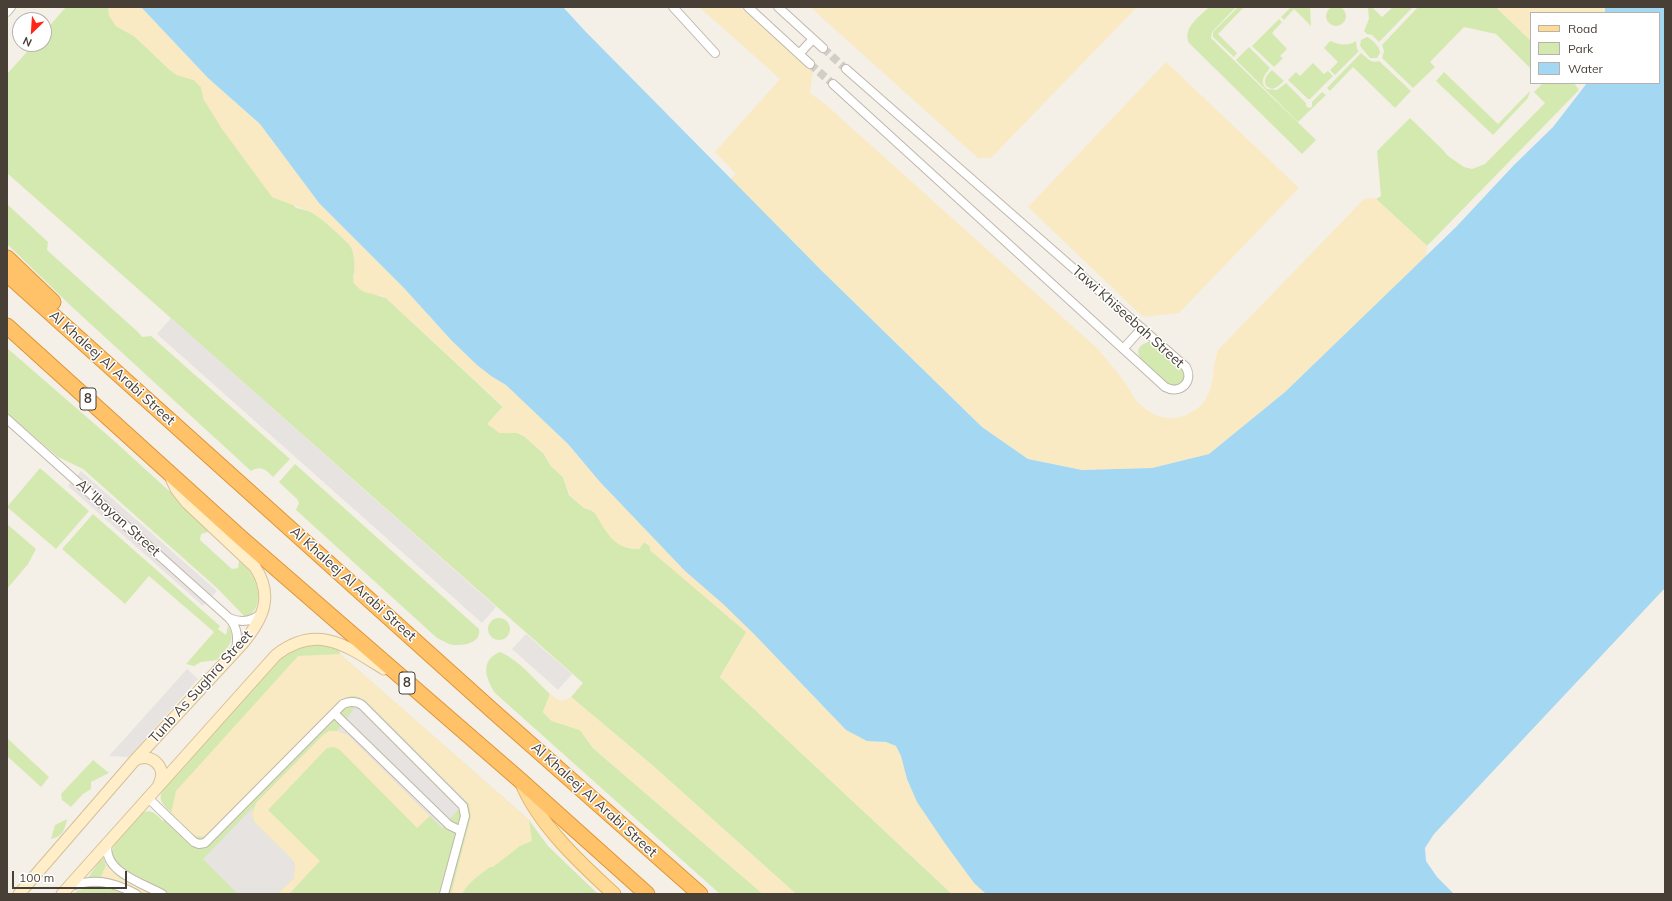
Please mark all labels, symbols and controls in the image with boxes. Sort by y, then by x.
north arrow [12,12,52,52]
legend [1530,12,1660,84]
text: Road [1568,21,1597,36]
text: N [21,34,34,50]
text: Park [1568,41,1593,56]
text: Water [1568,61,1603,76]
street label: Tawi Khiseebah Street [1069,262,1187,372]
street label: Al Khaleej Al Arabi Street [46,307,178,429]
road number: 8 [80,388,96,410]
street label: Al 'Ibayan Street [73,476,163,560]
street label: Al Khaleej Al Arabi Street [287,523,419,645]
street label: Tunb As Sughra Street [146,627,256,747]
road number: 8 [399,672,415,694]
street label: Al Khaleej Al Arabi Street [528,739,660,861]
scale bar [14,863,129,889]
text: 100 m [19,870,54,885]

